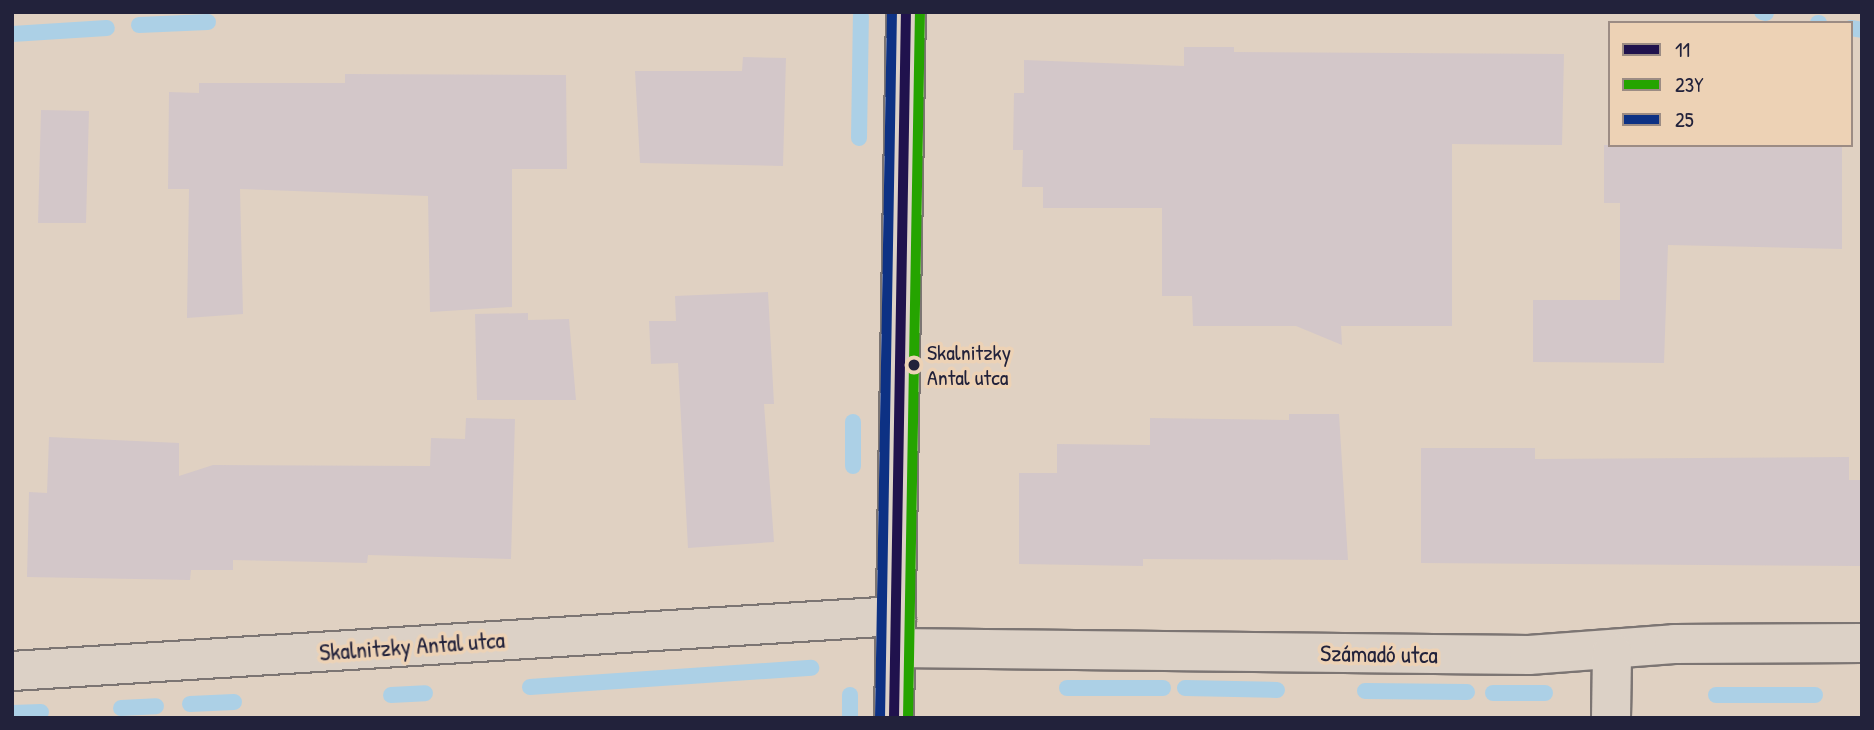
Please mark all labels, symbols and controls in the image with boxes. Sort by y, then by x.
legend [1608,21,1853,147]
text: 11 [1675,35,1690,64]
text: 23Y [1675,70,1704,99]
text: 25 [1675,105,1694,134]
place label: Skalnitzky Antal utca [927,339,1011,390]
marker: Skalnitzky Antal utca [907,358,921,372]
street label: Skalnitzky Antal utca [318,625,506,667]
street label: Számadó utca [1320,639,1438,669]

